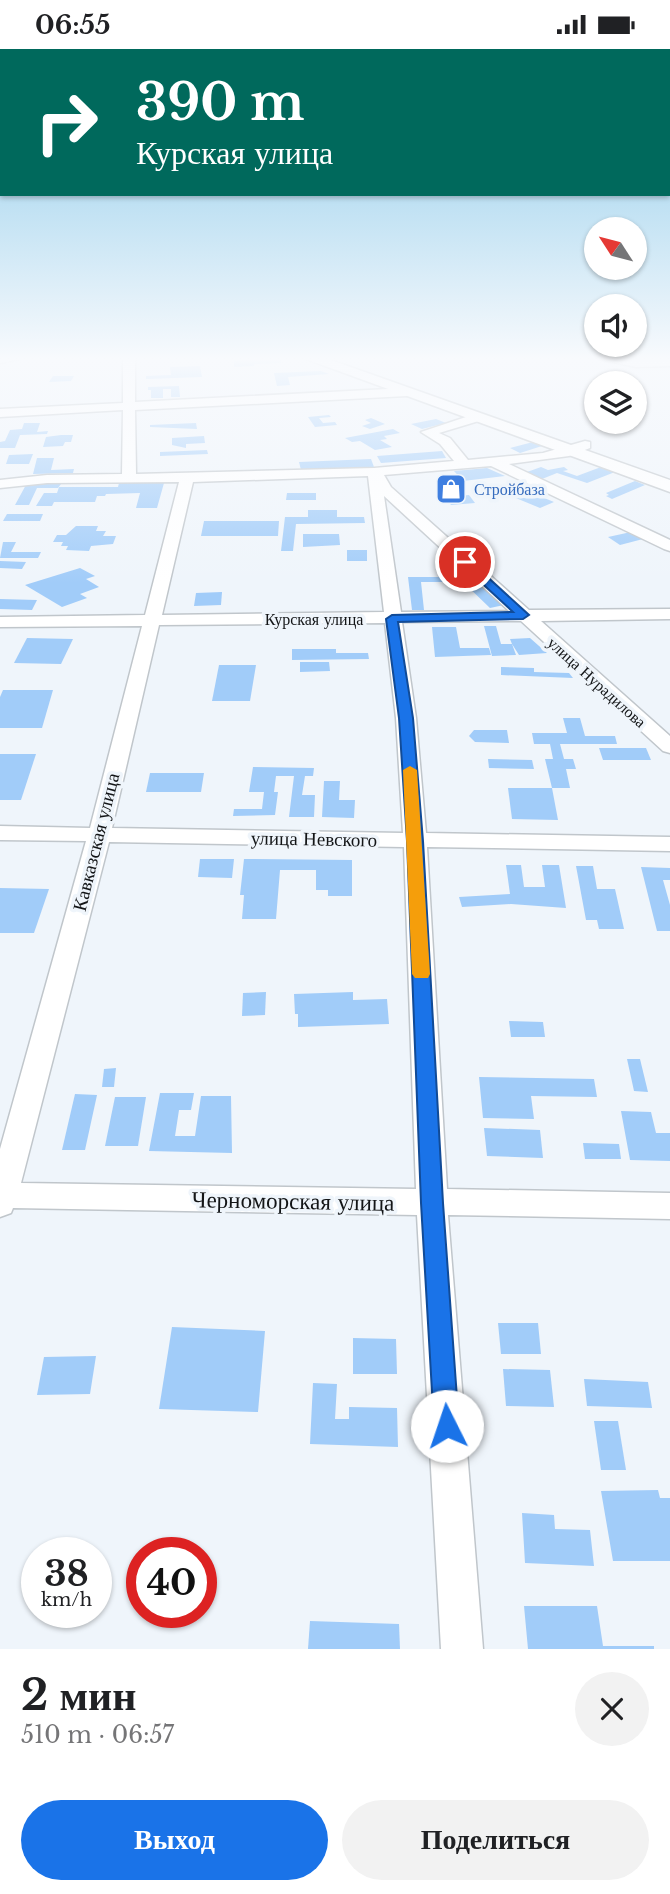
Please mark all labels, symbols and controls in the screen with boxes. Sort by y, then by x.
text: 06:55 [35,9,110,41]
text: 390 m [136,72,304,133]
icon: right [21,77,112,168]
text: Курская улица [136,133,333,173]
north arrow [584,217,648,280]
map controls [584,217,647,434]
button: sound [584,294,647,357]
button: layers [584,371,647,434]
shop icon: Стройбаза [434,472,468,506]
place label: Стройбаза [474,479,545,499]
pin [435,532,495,592]
icon: arrive [446,543,484,581]
street label: Курская улица [265,609,363,629]
street label: улица Нурадилова [544,632,650,732]
street label: Кавказская улица [68,770,124,913]
street label: улица Невского [251,826,377,852]
street label: Черноморская улица [191,1185,395,1217]
position arrow [410,1389,484,1463]
speed limit sign: 40 [126,1537,217,1628]
text: 38 [44,1552,89,1595]
text: km/h [41,1589,92,1611]
text: 2 мин [21,1669,137,1721]
button: close [575,1672,649,1746]
text: 510 m · 06:57 [21,1721,174,1749]
button: Выход [21,1800,328,1880]
button: Поделиться [342,1800,649,1880]

